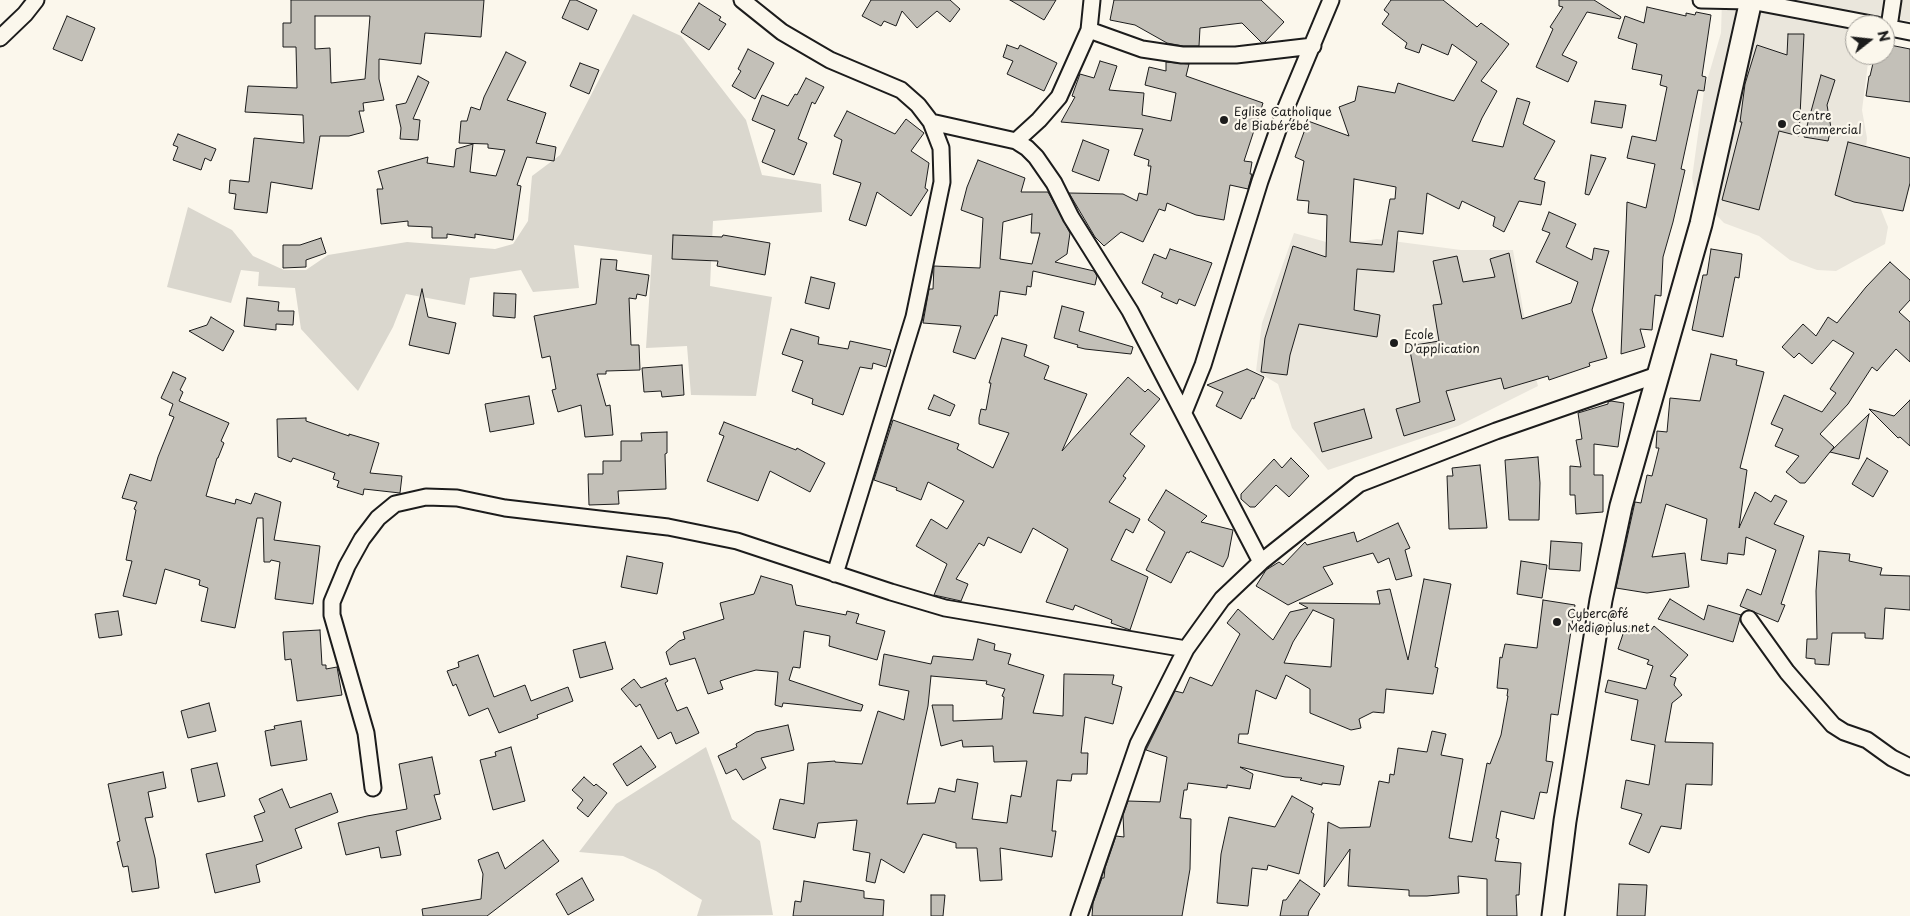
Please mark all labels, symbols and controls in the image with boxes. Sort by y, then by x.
north arrow [1845,15,1895,65]
text: N [1872,28,1896,44]
place label: Eglise Catholique de Biabérébé [1234,106,1332,134]
place label: Centre Commercial [1792,110,1862,138]
marker: Eglise Catholique de Biabérébé [1218,114,1230,126]
marker: Centre Commercial [1776,118,1788,130]
place label: Ecole D'application [1404,329,1480,357]
marker: Ecole D'application [1388,337,1400,349]
place label: Cyberc@fé Medi@plus.net [1567,608,1650,636]
marker: Cyberc@fé Medi@plus.net [1551,616,1563,628]

